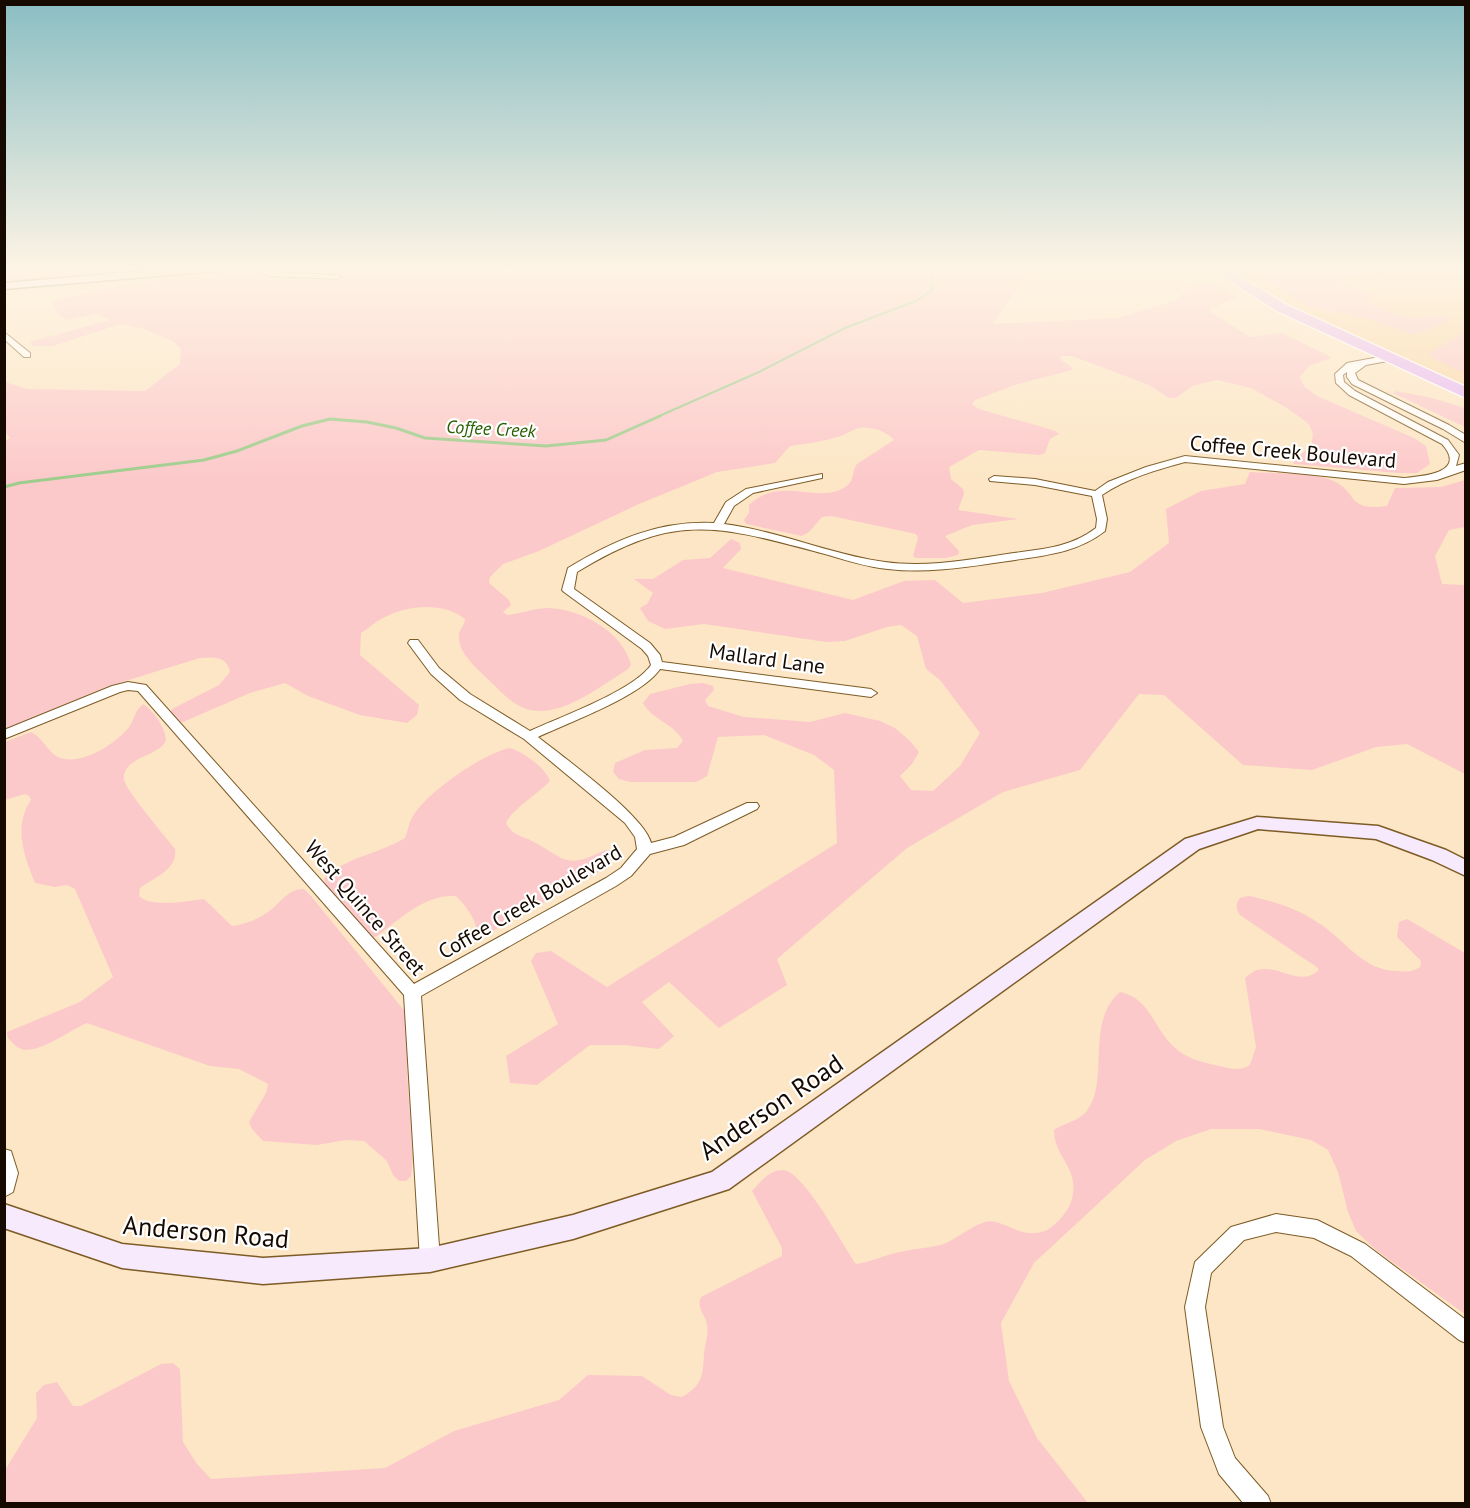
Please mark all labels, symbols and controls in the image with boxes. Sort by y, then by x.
water label: Coffee Creek [446,415,537,442]
street label: Coffee Creek Boulevard [1189,429,1397,474]
street label: Mallard Lane [707,637,827,680]
street label: West Quince Street [299,834,431,981]
street label: Coffee Creek Boulevard [433,838,626,965]
street label: Anderson Road [692,1046,849,1167]
street label: Anderson Road [122,1208,290,1255]

